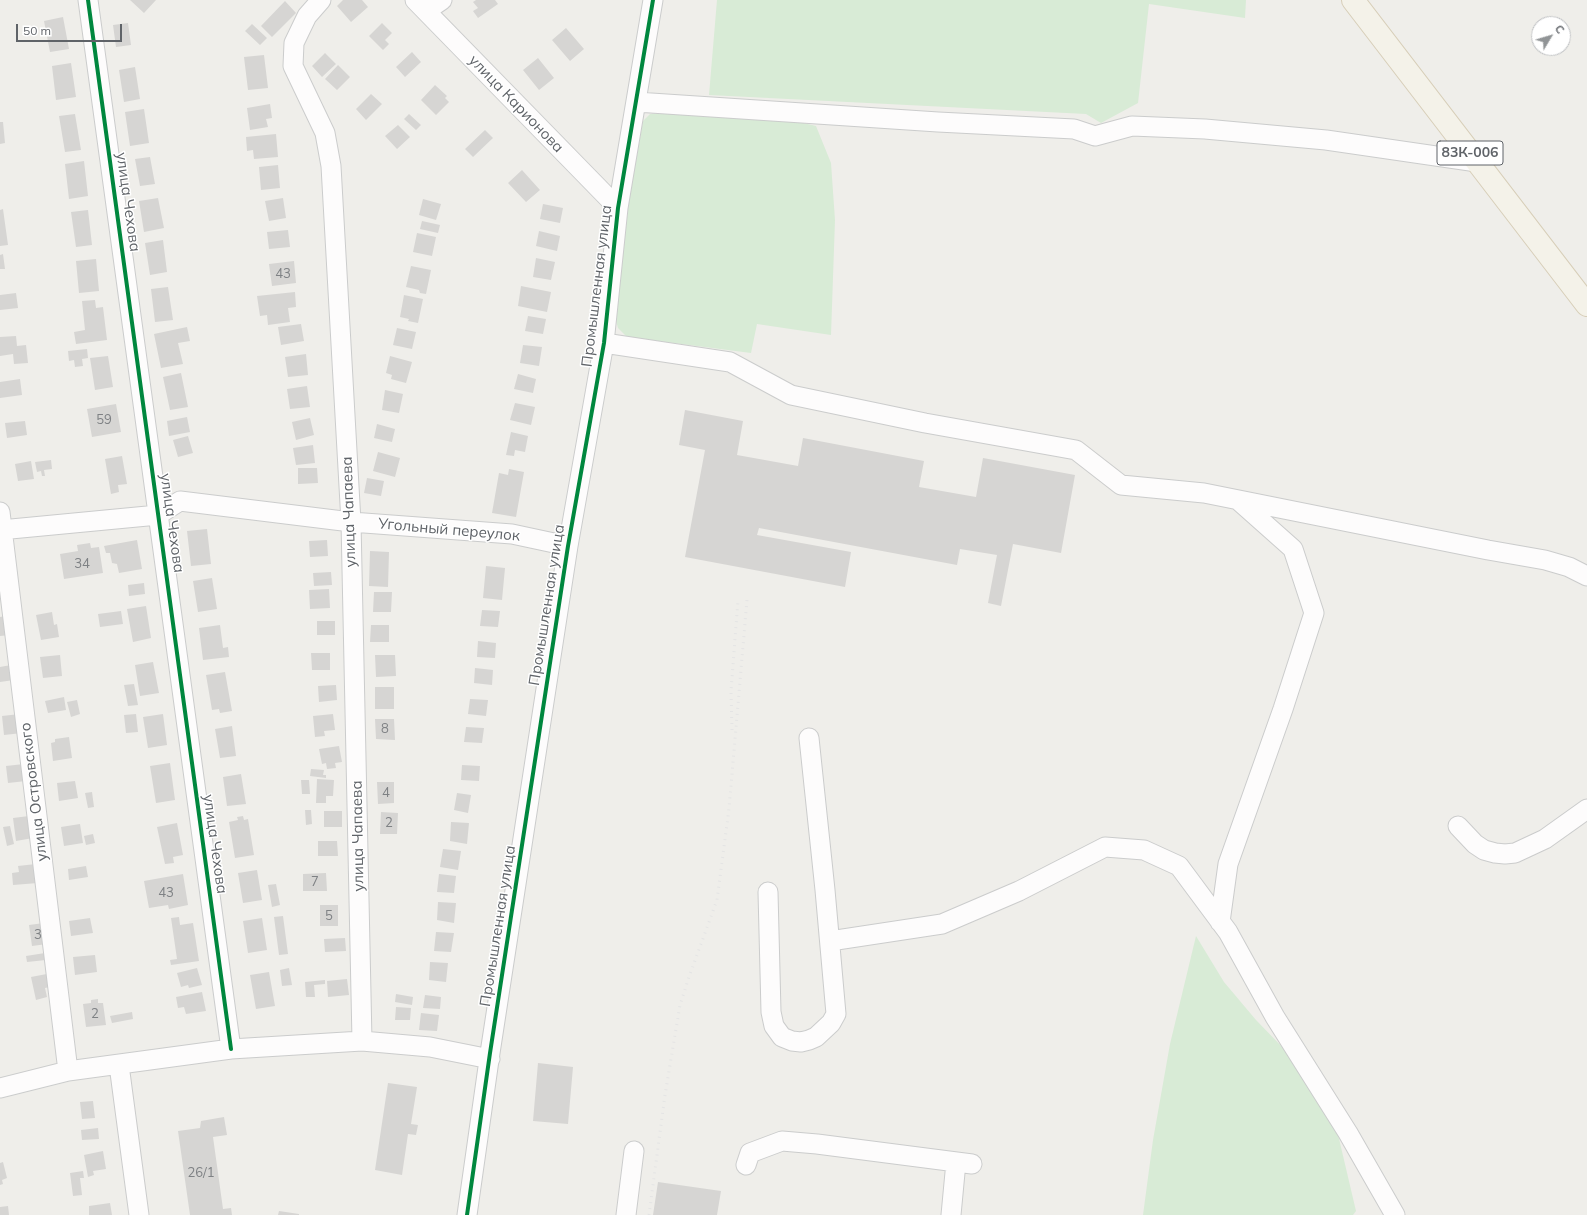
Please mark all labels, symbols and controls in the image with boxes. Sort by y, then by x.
scale bar [18,16,124,42]
north arrow [1531,16,1571,56]
text: С [1552,22,1568,37]
text: 50 m [23,23,51,38]
street label: улица Карионова [465,51,567,157]
road number: 83К-006 [1437,141,1503,165]
street label: улица Чехова [112,151,144,253]
street label: Промышленная улица [578,204,616,368]
house number: 43 [275,266,291,282]
house number: 59 [96,412,112,428]
street label: улица Чапаева [338,456,360,568]
street label: улица Чехова [156,472,188,574]
street label: Угольный переулок [377,515,521,545]
street label: Промышленная улица [525,523,569,687]
house number: 34 [74,556,90,572]
house number: 8 [381,721,389,737]
street label: улица Островского [17,722,51,862]
street label: улица Чапаева [348,780,368,892]
house number: 4 [382,785,390,801]
street label: улица Чехова [199,793,231,895]
house number: 2 [385,815,393,831]
street label: Промышленная улица [476,844,520,1008]
house number: 7 [311,874,319,890]
house number: 43 [158,885,174,901]
house number: 5 [325,908,333,924]
house number: 3 [34,927,42,943]
house number: 2 [91,1006,99,1022]
house number: 26/1 [187,1165,215,1181]

